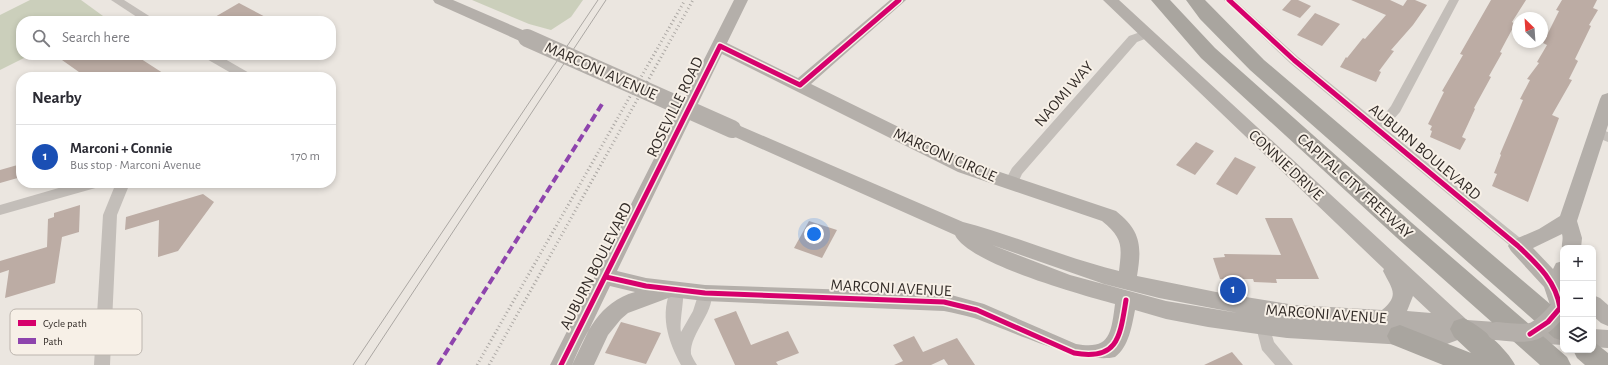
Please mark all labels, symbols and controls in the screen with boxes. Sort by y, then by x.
north arrow [1512,12,1548,48]
search box [16,16,336,60]
icon: search [30,27,52,49]
text: Search here [62,30,130,45]
street label: MARCONI AVENUE [542,39,660,103]
street label: ROSEVILLE ROAD [644,54,706,160]
street label: NAOMI WAY [1032,58,1097,130]
text: Nearby [32,89,82,106]
street label: AUBURN BOULEVARD [1366,101,1484,203]
street label: MARCONI CIRCLE [891,125,999,185]
street label: CONNIE DRIVE [1246,127,1326,203]
street label: CAPITAL CITY FREEWAY [1294,130,1416,242]
text: Marconi + Connie [70,141,172,156]
text: 1 [43,150,47,163]
text: 170 m [291,150,320,163]
text: Bus stop · Marconi Avenue [70,159,201,172]
street label: AUBURN BOULEVARD [557,200,635,332]
your location [804,224,824,244]
map controls [1560,245,1596,353]
button: + [1560,245,1596,281]
pin: 1 [1220,275,1246,305]
street label: MARCONI AVENUE [830,277,952,299]
button: − [1560,281,1596,317]
street label: MARCONI AVENUE [1265,302,1387,326]
legend [10,309,142,355]
button: layers [1560,317,1596,353]
text: Cycle path [43,318,87,329]
text: Path [43,336,63,347]

